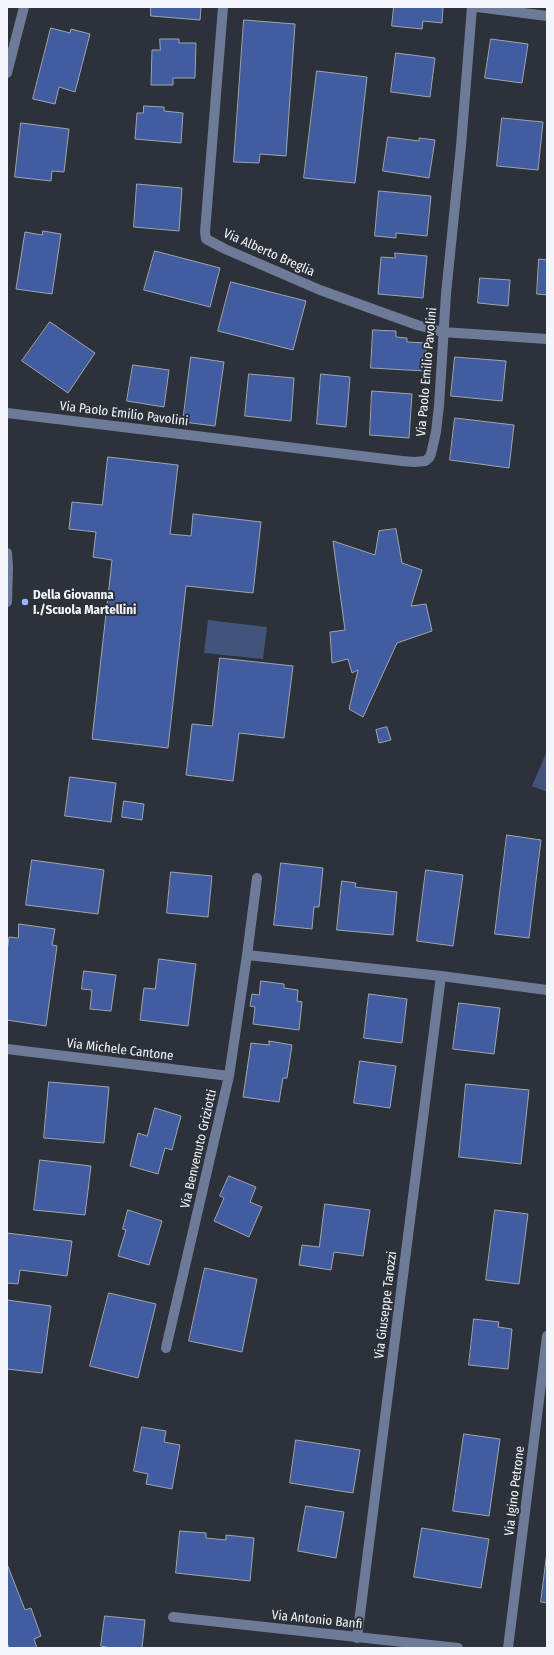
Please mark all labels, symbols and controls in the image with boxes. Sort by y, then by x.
street label: Via Alberto Breglia [221,226,317,280]
street label: Via Paolo Emilio Pavolini [414,307,440,437]
street label: Via Paolo Emilio Pavolini [59,398,189,430]
place label: Della Giovanna I./Scuola Martellini [33,587,136,618]
marker: Della Giovanna I./Scuola Martellini [20,597,30,607]
street label: Via Michele Cantone [66,1036,174,1064]
street label: Via Benvenuto Griziotti [178,1088,220,1210]
street label: Via Giuseppe Tarozzi [372,1250,400,1360]
street label: Via Igino Petrone [502,1445,528,1537]
street label: Via Antonio Banfi [271,1607,363,1633]

